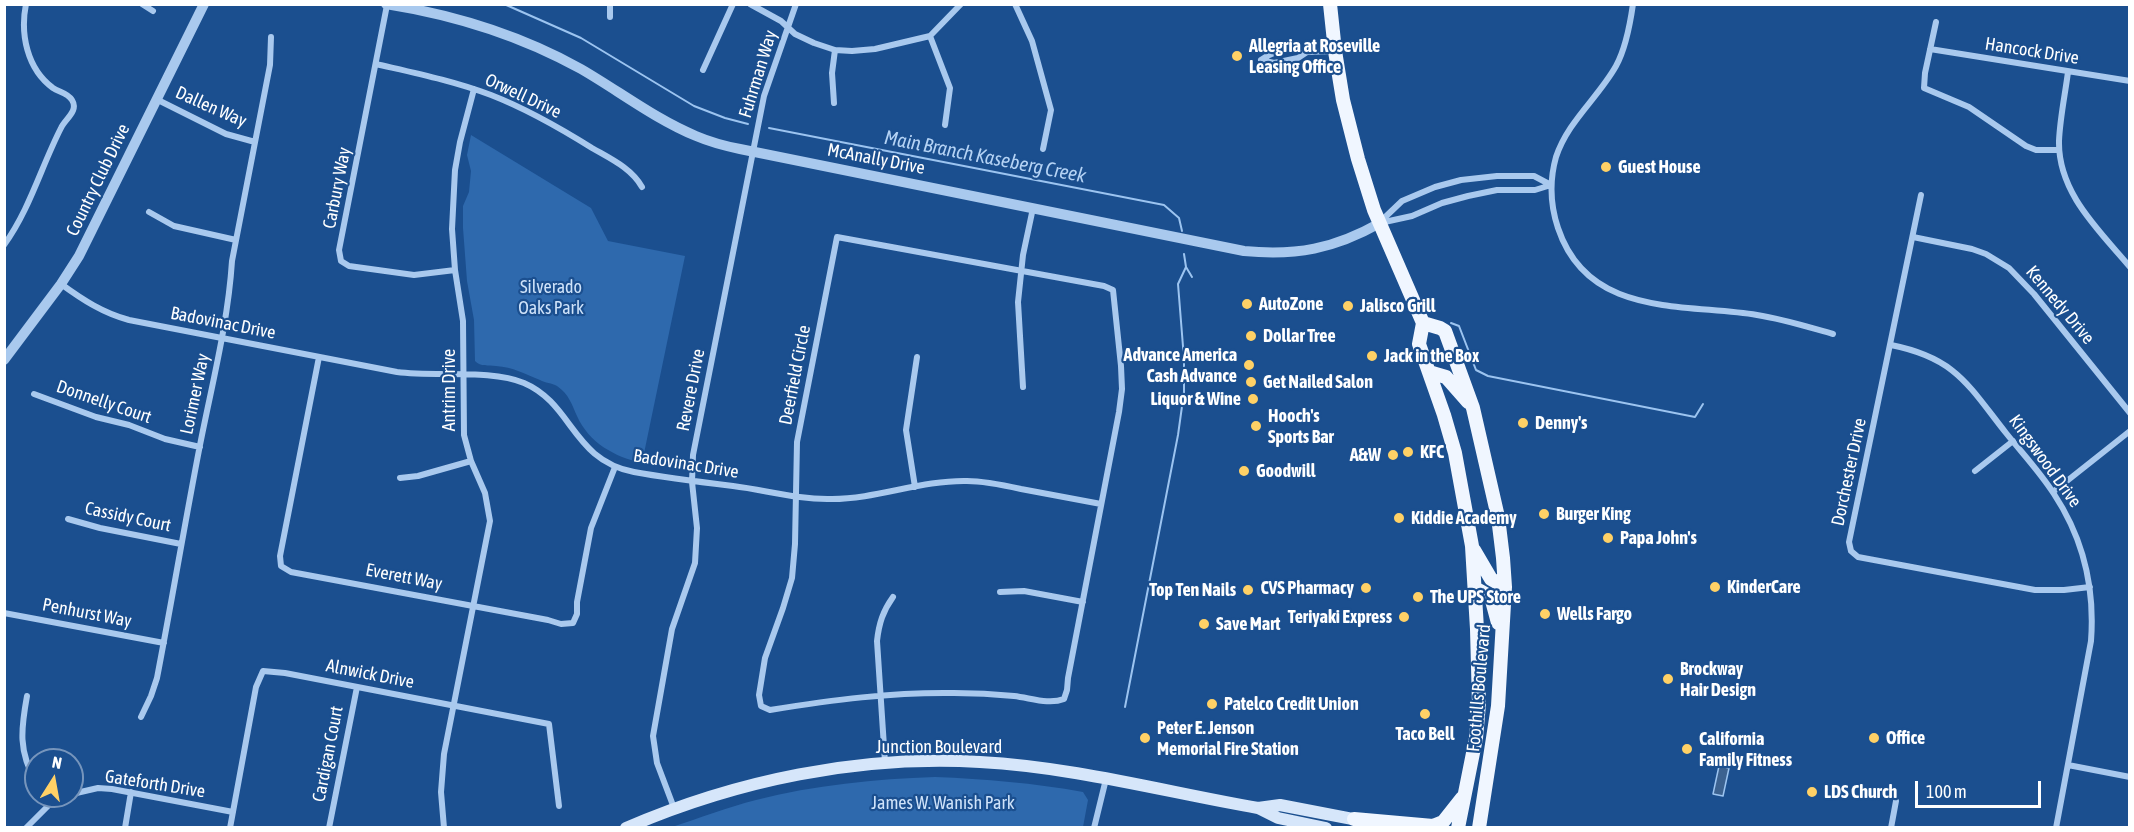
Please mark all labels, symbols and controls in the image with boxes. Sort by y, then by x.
street label: Fuhrman Way [734,28,782,120]
street label: Hancock Drive [1984,33,2080,69]
place label: Allegria at Roseville Leasing Office [1249,35,1380,78]
marker: Allegria at Roseville Leasing Office [1230,49,1244,63]
street label: Orwell Drive [482,69,564,123]
street label: Dallen Way [172,82,250,132]
street label: Country Club Drive [62,121,134,239]
water label: Main Branch Kaseberg Creek [882,126,1088,188]
street label: McAnally Drive [825,139,927,179]
street label: Carbury Way [319,145,355,231]
place label: Guest House [1618,156,1701,178]
marker: Guest House [1599,160,1613,174]
street label: Kennedy Drive [2021,261,2099,349]
park label: Silverado Oaks Park [518,276,584,318]
place label: AutoZone [1259,293,1323,315]
place label: Jalisco Grill [1360,295,1436,317]
marker: AutoZone [1240,297,1254,311]
marker: Jalisco Grill [1341,299,1355,313]
street label: Badovinac Drive [169,302,277,344]
street label: Deerfield Circle [775,323,815,427]
place label: Dollar Tree [1263,325,1336,347]
marker: Dollar Tree [1244,329,1258,343]
place label: Advance America Cash Advance [1124,344,1237,386]
place label: Jack in the Box [1384,345,1479,367]
street label: Revere Drive [672,347,710,433]
street label: Antrim Drive [438,349,460,431]
marker: Jack in the Box [1365,349,1379,363]
street label: Lorimer Way [176,352,214,436]
marker: Advance America Cash Advance [1242,358,1256,372]
place label: Get Nailed Salon [1263,371,1373,393]
marker: Get Nailed Salon [1244,375,1258,389]
street label: Donnelly Court [54,376,154,428]
place label: Liquor & Wine [1151,388,1241,410]
marker: Liquor & Wine [1246,392,1260,406]
place label: Hooch's Sports Bar [1268,405,1334,448]
street label: Kingswood Drive [2004,410,2086,512]
place label: Denny's [1535,412,1587,434]
marker: Denny's [1516,416,1530,430]
street label: Dorchester Drive [1827,416,1871,528]
marker: Hooch's Sports Bar [1249,419,1263,433]
place label: KFC [1420,441,1444,463]
place label: A&W [1350,444,1381,466]
street label: Badovinac Drive [632,445,740,483]
marker: KFC [1401,445,1415,459]
marker: A&W [1386,448,1400,462]
place label: Goodwill [1256,460,1315,482]
marker: Goodwill [1237,464,1251,478]
street label: Cassidy Court [83,497,173,537]
place label: Burger King [1556,503,1631,525]
place label: Kiddie Academy [1411,507,1517,529]
marker: Burger King [1537,507,1551,521]
marker: Kiddie Academy [1392,511,1406,525]
place label: Papa John's [1620,527,1697,549]
marker: Papa John's [1601,531,1615,545]
street label: Everett Way [364,559,444,595]
place label: KinderCare [1727,576,1801,598]
place label: CVS Pharmacy [1260,577,1354,599]
place label: Top Ten Nails [1149,579,1236,601]
marker: KinderCare [1708,580,1722,594]
marker: CVS Pharmacy [1359,581,1373,595]
marker: Top Ten Nails [1241,583,1255,597]
place label: The UPS Store [1430,586,1521,608]
marker: The UPS Store [1411,590,1425,604]
street label: Penhurst Way [40,594,134,632]
place label: Wells Fargo [1557,603,1632,625]
place label: Teriyaki Express [1288,606,1392,628]
marker: Wells Fargo [1538,607,1552,621]
marker: Teriyaki Express [1397,610,1411,624]
place label: Save Mart [1216,613,1281,635]
marker: Save Mart [1197,617,1211,631]
street label: Foothills Boulevard [1463,623,1495,753]
street label: Alnwick Drive [324,655,416,693]
place label: Brockway Hair Design [1680,658,1756,700]
marker: Brockway Hair Design [1661,672,1675,686]
place label: Patelco Credit Union [1224,693,1359,715]
marker: Patelco Credit Union [1205,697,1219,711]
street label: Cardigan Court [308,704,348,804]
marker: Taco Bell [1418,707,1432,721]
place label: Peter E. Jenson Memorial Fire Station [1157,717,1299,760]
place label: Taco Bell [1396,723,1454,745]
place label: Office [1886,727,1925,749]
place label: California Family Fitness [1699,728,1792,771]
marker: Peter E. Jenson Memorial Fire Station [1138,731,1152,745]
marker: Office [1867,731,1881,745]
street label: Junction Boulevard [876,736,1002,758]
marker: California Family Fitness [1680,742,1694,756]
north arrow [24,748,84,808]
text: N [51,753,63,772]
street label: Gateforth Drive [103,765,207,803]
scale bar [1918,769,2044,807]
place label: LDS Church [1824,781,1897,803]
text: 100 m [1926,781,1967,802]
marker: LDS Church [1805,785,1819,799]
park label: James W. Wanish Park [871,792,1015,814]

